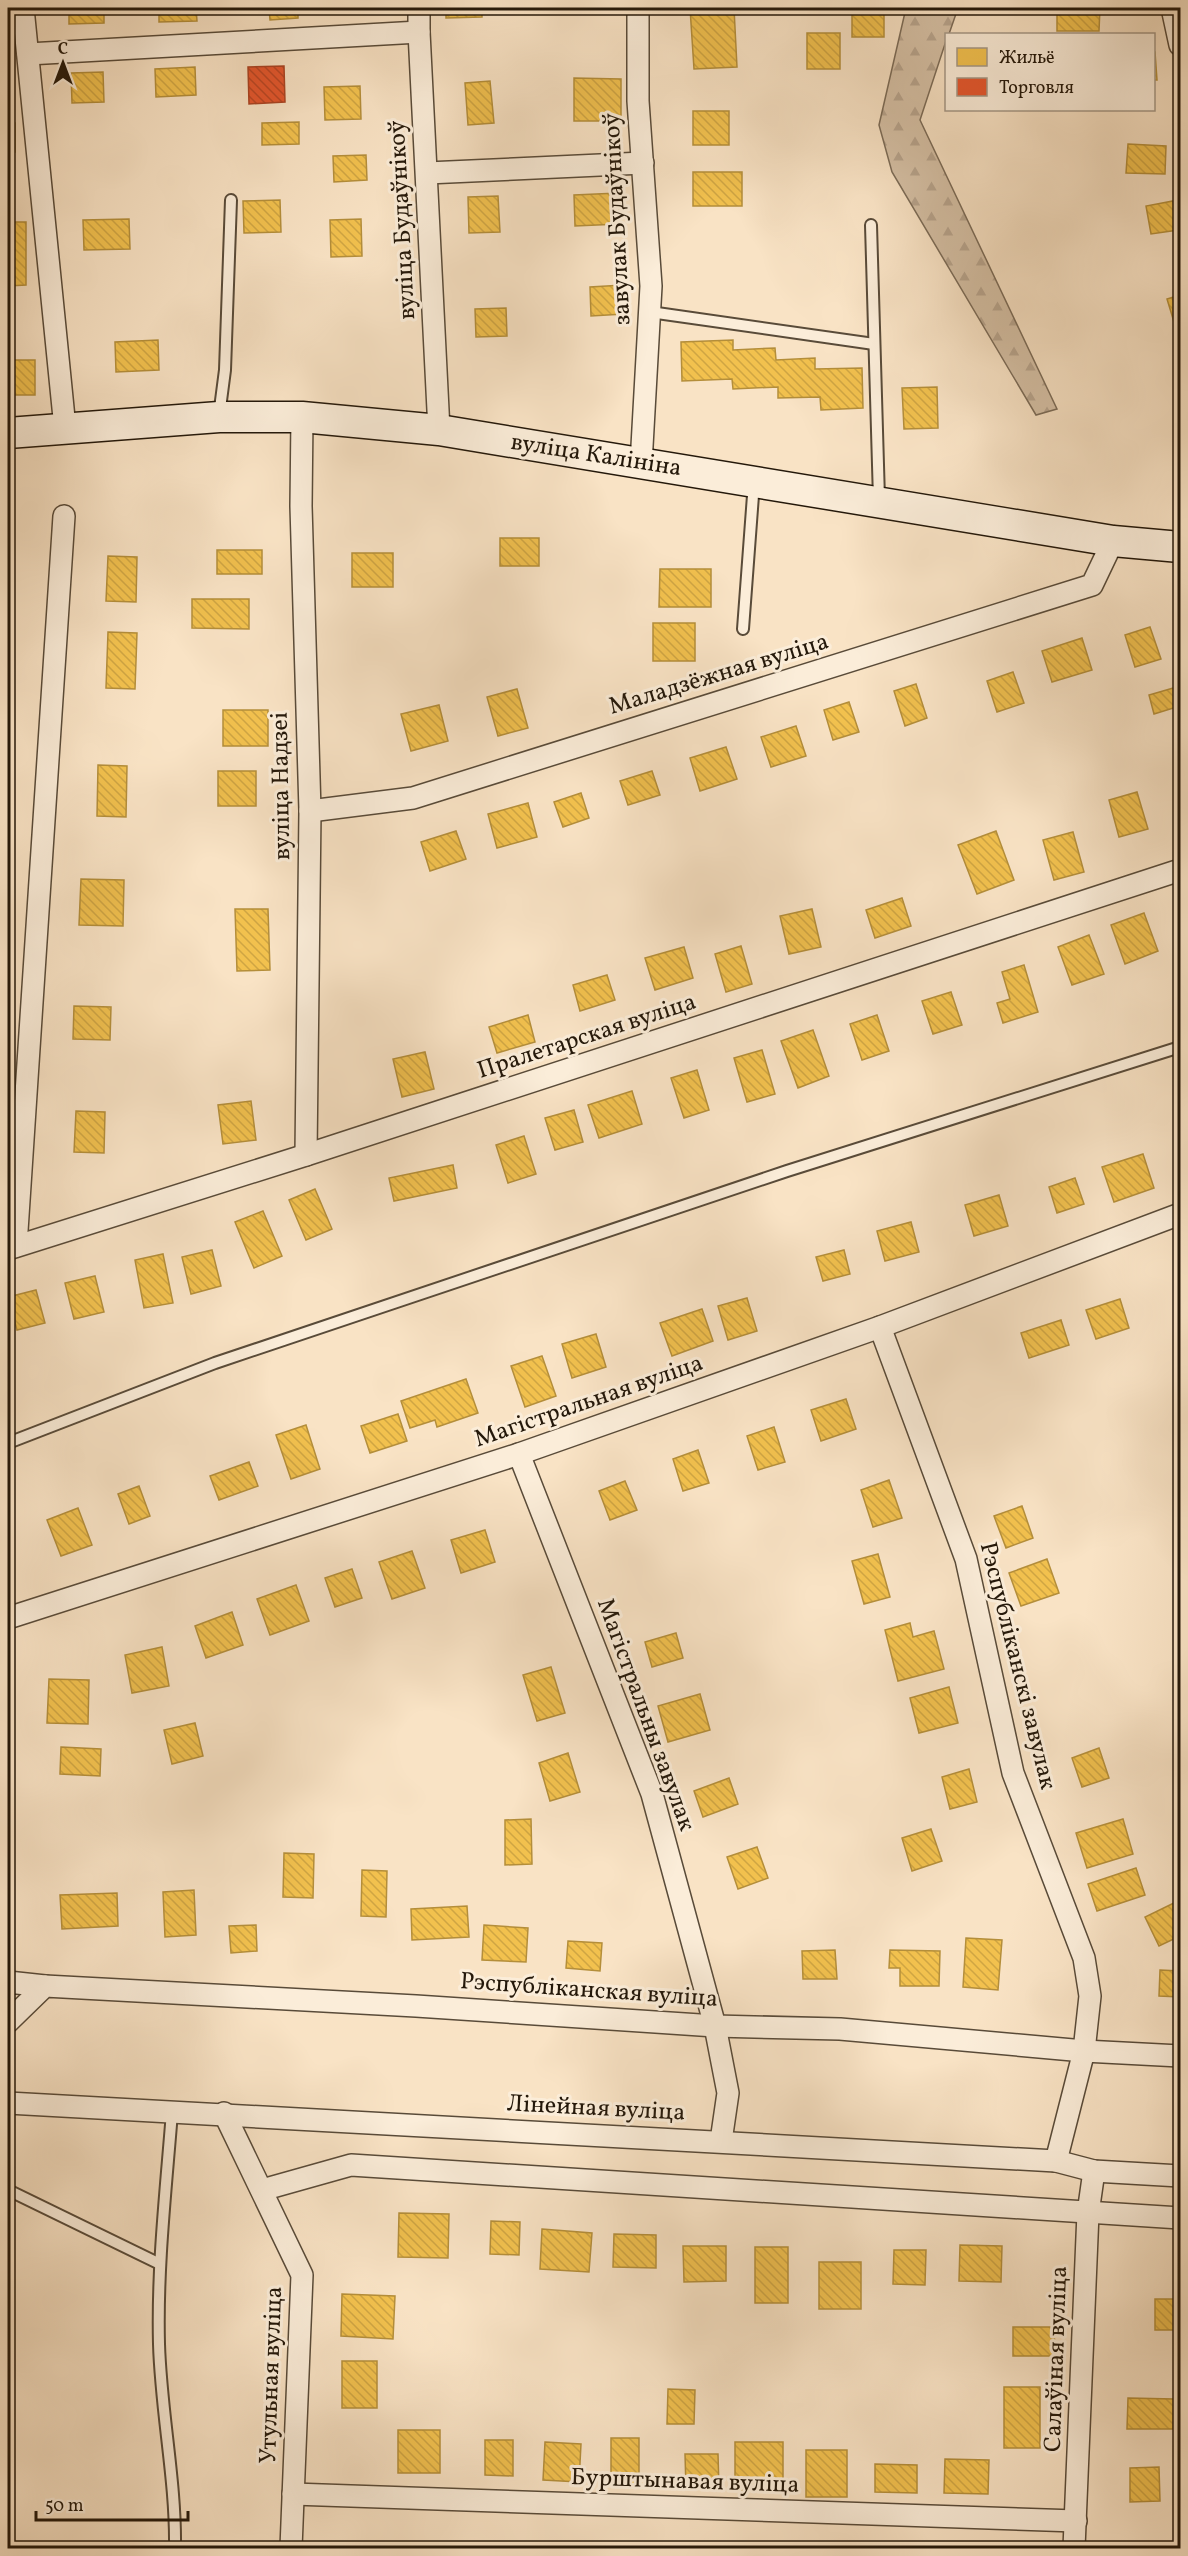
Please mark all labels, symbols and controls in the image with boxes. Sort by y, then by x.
north arrow [33,33,93,93]
legend [945,33,1155,111]
text: С [58,39,68,61]
text: Жильё [999,46,1055,71]
text: Торговля [999,76,1074,101]
street label: завулак Будаўнікоў [595,112,641,326]
street label: вуліца Будаўнікоў [381,119,425,321]
street label: вуліца Калініна [508,426,684,486]
street label: Маладзёжная вуліца [605,625,833,725]
street label: вуліца Надзеі [264,712,300,860]
street label: Пралетарская вуліца [473,986,701,1088]
street label: Магістральная вуліца [470,1347,708,1457]
street label: Рэспубліканскі завулак [970,1539,1064,1794]
street label: Магістральны завулак [587,1594,703,1836]
street label: Рэспубліканская вуліца [459,1965,719,2017]
street label: Лінейная вуліца [506,2087,686,2131]
street label: Салаўіная вуліца [1037,2265,1077,2453]
street label: Утульная вуліца [252,2286,292,2464]
street label: Бурштынавая вуліца [570,2461,800,2503]
scale bar [36,2484,188,2522]
text: 50 m [45,2494,84,2519]

